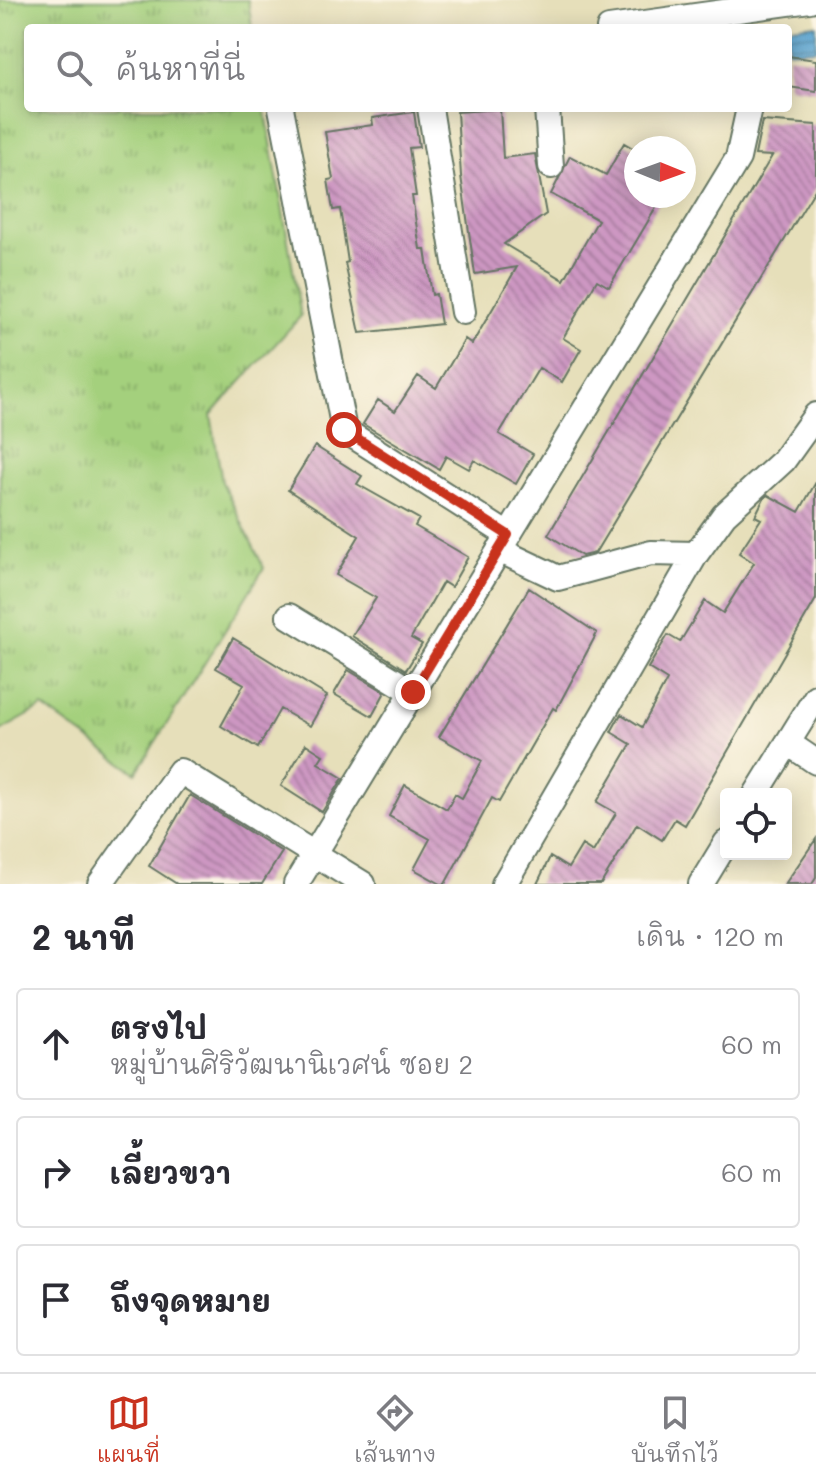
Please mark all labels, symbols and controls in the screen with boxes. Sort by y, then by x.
search box [24,24,792,112]
icon: search [52,46,96,90]
text: ค้นหาที่นี่ [116,48,245,88]
north arrow [624,136,696,208]
route start [326,412,362,448]
route end [395,674,431,710]
map controls [720,788,792,860]
button: locate [720,788,792,860]
text: 2 นาที [32,914,135,959]
text: เดิน · 120 m [636,919,784,953]
text: ตรงไป [110,1007,207,1047]
icon: ahead [34,1022,78,1066]
text: 60 m [721,1027,782,1061]
text: หมู่บ้านศิริวัฒนานิเวศน์ ซอย 2 [110,1047,473,1081]
icon: right [34,1150,78,1194]
text: เลี้ยวขวา [110,1152,231,1192]
text: 60 m [721,1155,782,1189]
icon: arrive [34,1278,78,1322]
text: ถึงจุดหมาย [110,1280,270,1320]
tab: แผนที่ [97,1391,160,1468]
tab: เส้นทาง [354,1391,436,1468]
tab: บันทึกไว้ [630,1391,719,1468]

